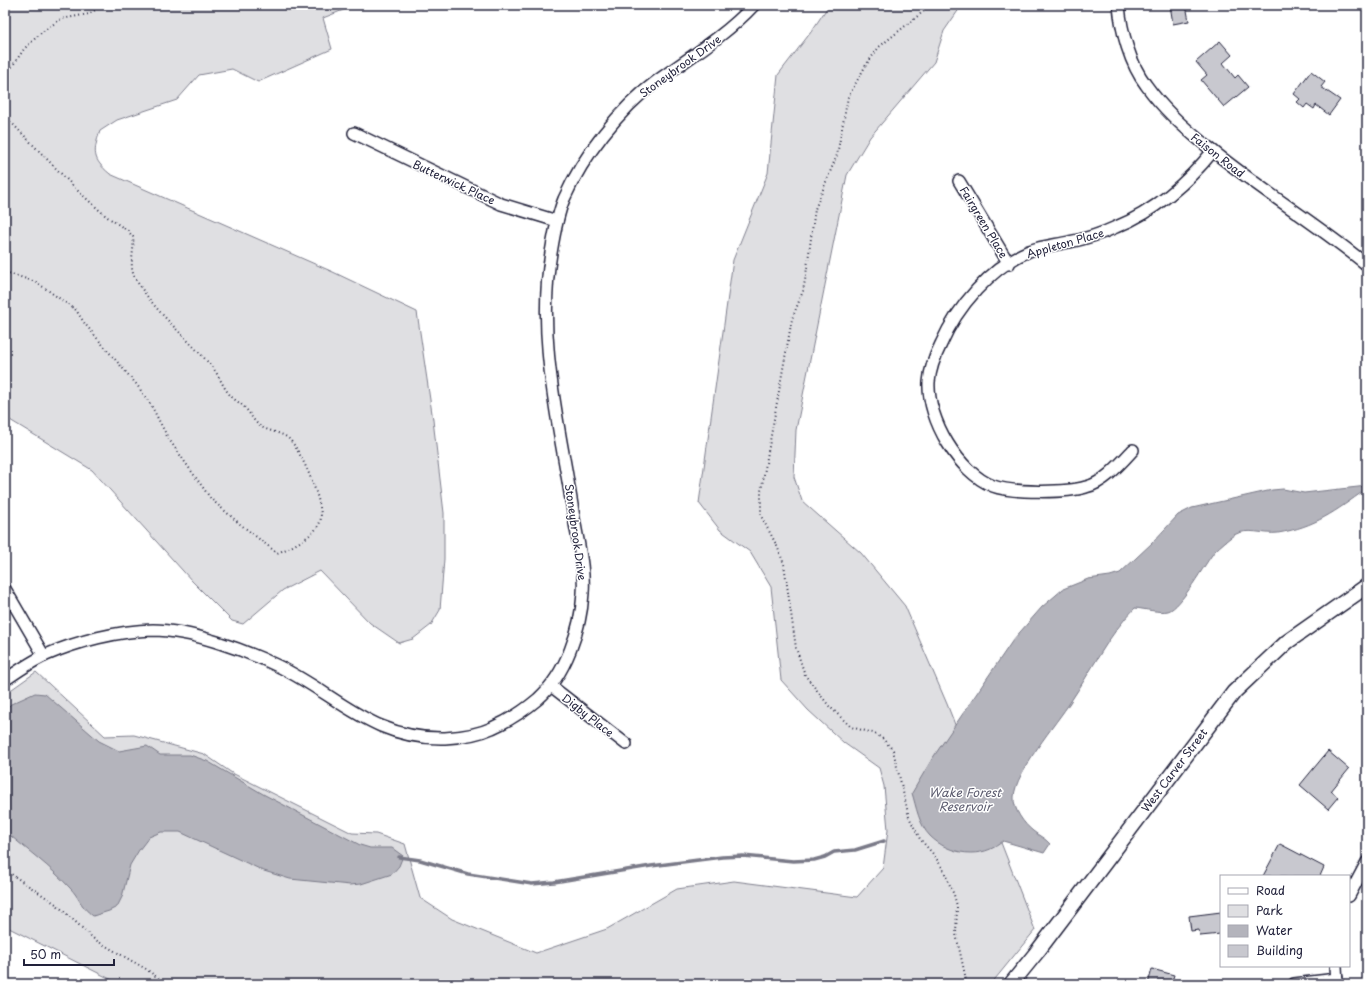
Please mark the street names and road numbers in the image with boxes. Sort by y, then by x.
street label: Stoneybrook Drive [636,30,724,101]
street label: Faison Road [1187,129,1249,181]
street label: Butterwick Place [410,155,498,209]
street label: Fairgreen Place [956,183,1012,261]
street label: Appleton Place [1024,224,1106,262]
street label: Stoneybrook Drive [561,483,591,581]
street label: Digby Place [558,689,618,741]
street label: West Carver Street [1137,724,1212,815]

